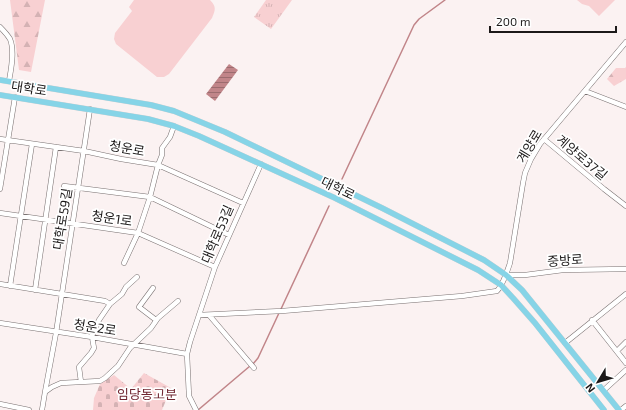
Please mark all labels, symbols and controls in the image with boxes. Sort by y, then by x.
scale bar [490,8,616,34]
text: 200 m [496,14,530,28]
street label: 대학로 [10,77,48,99]
street label: 계양로 [513,126,545,166]
street label: 계양로37길 [553,131,611,183]
street label: 청운로 [108,137,146,159]
street label: 대학로 [318,173,358,203]
street label: 대학로59길 [49,187,75,251]
street label: 대학로53길 [198,202,236,266]
street label: 청운1로 [91,207,133,229]
street label: 중방로 [547,251,583,269]
street label: 청운2로 [72,316,118,338]
north arrow [578,362,618,402]
text: N [582,381,597,396]
park label: 임당동고분 [117,386,177,402]

